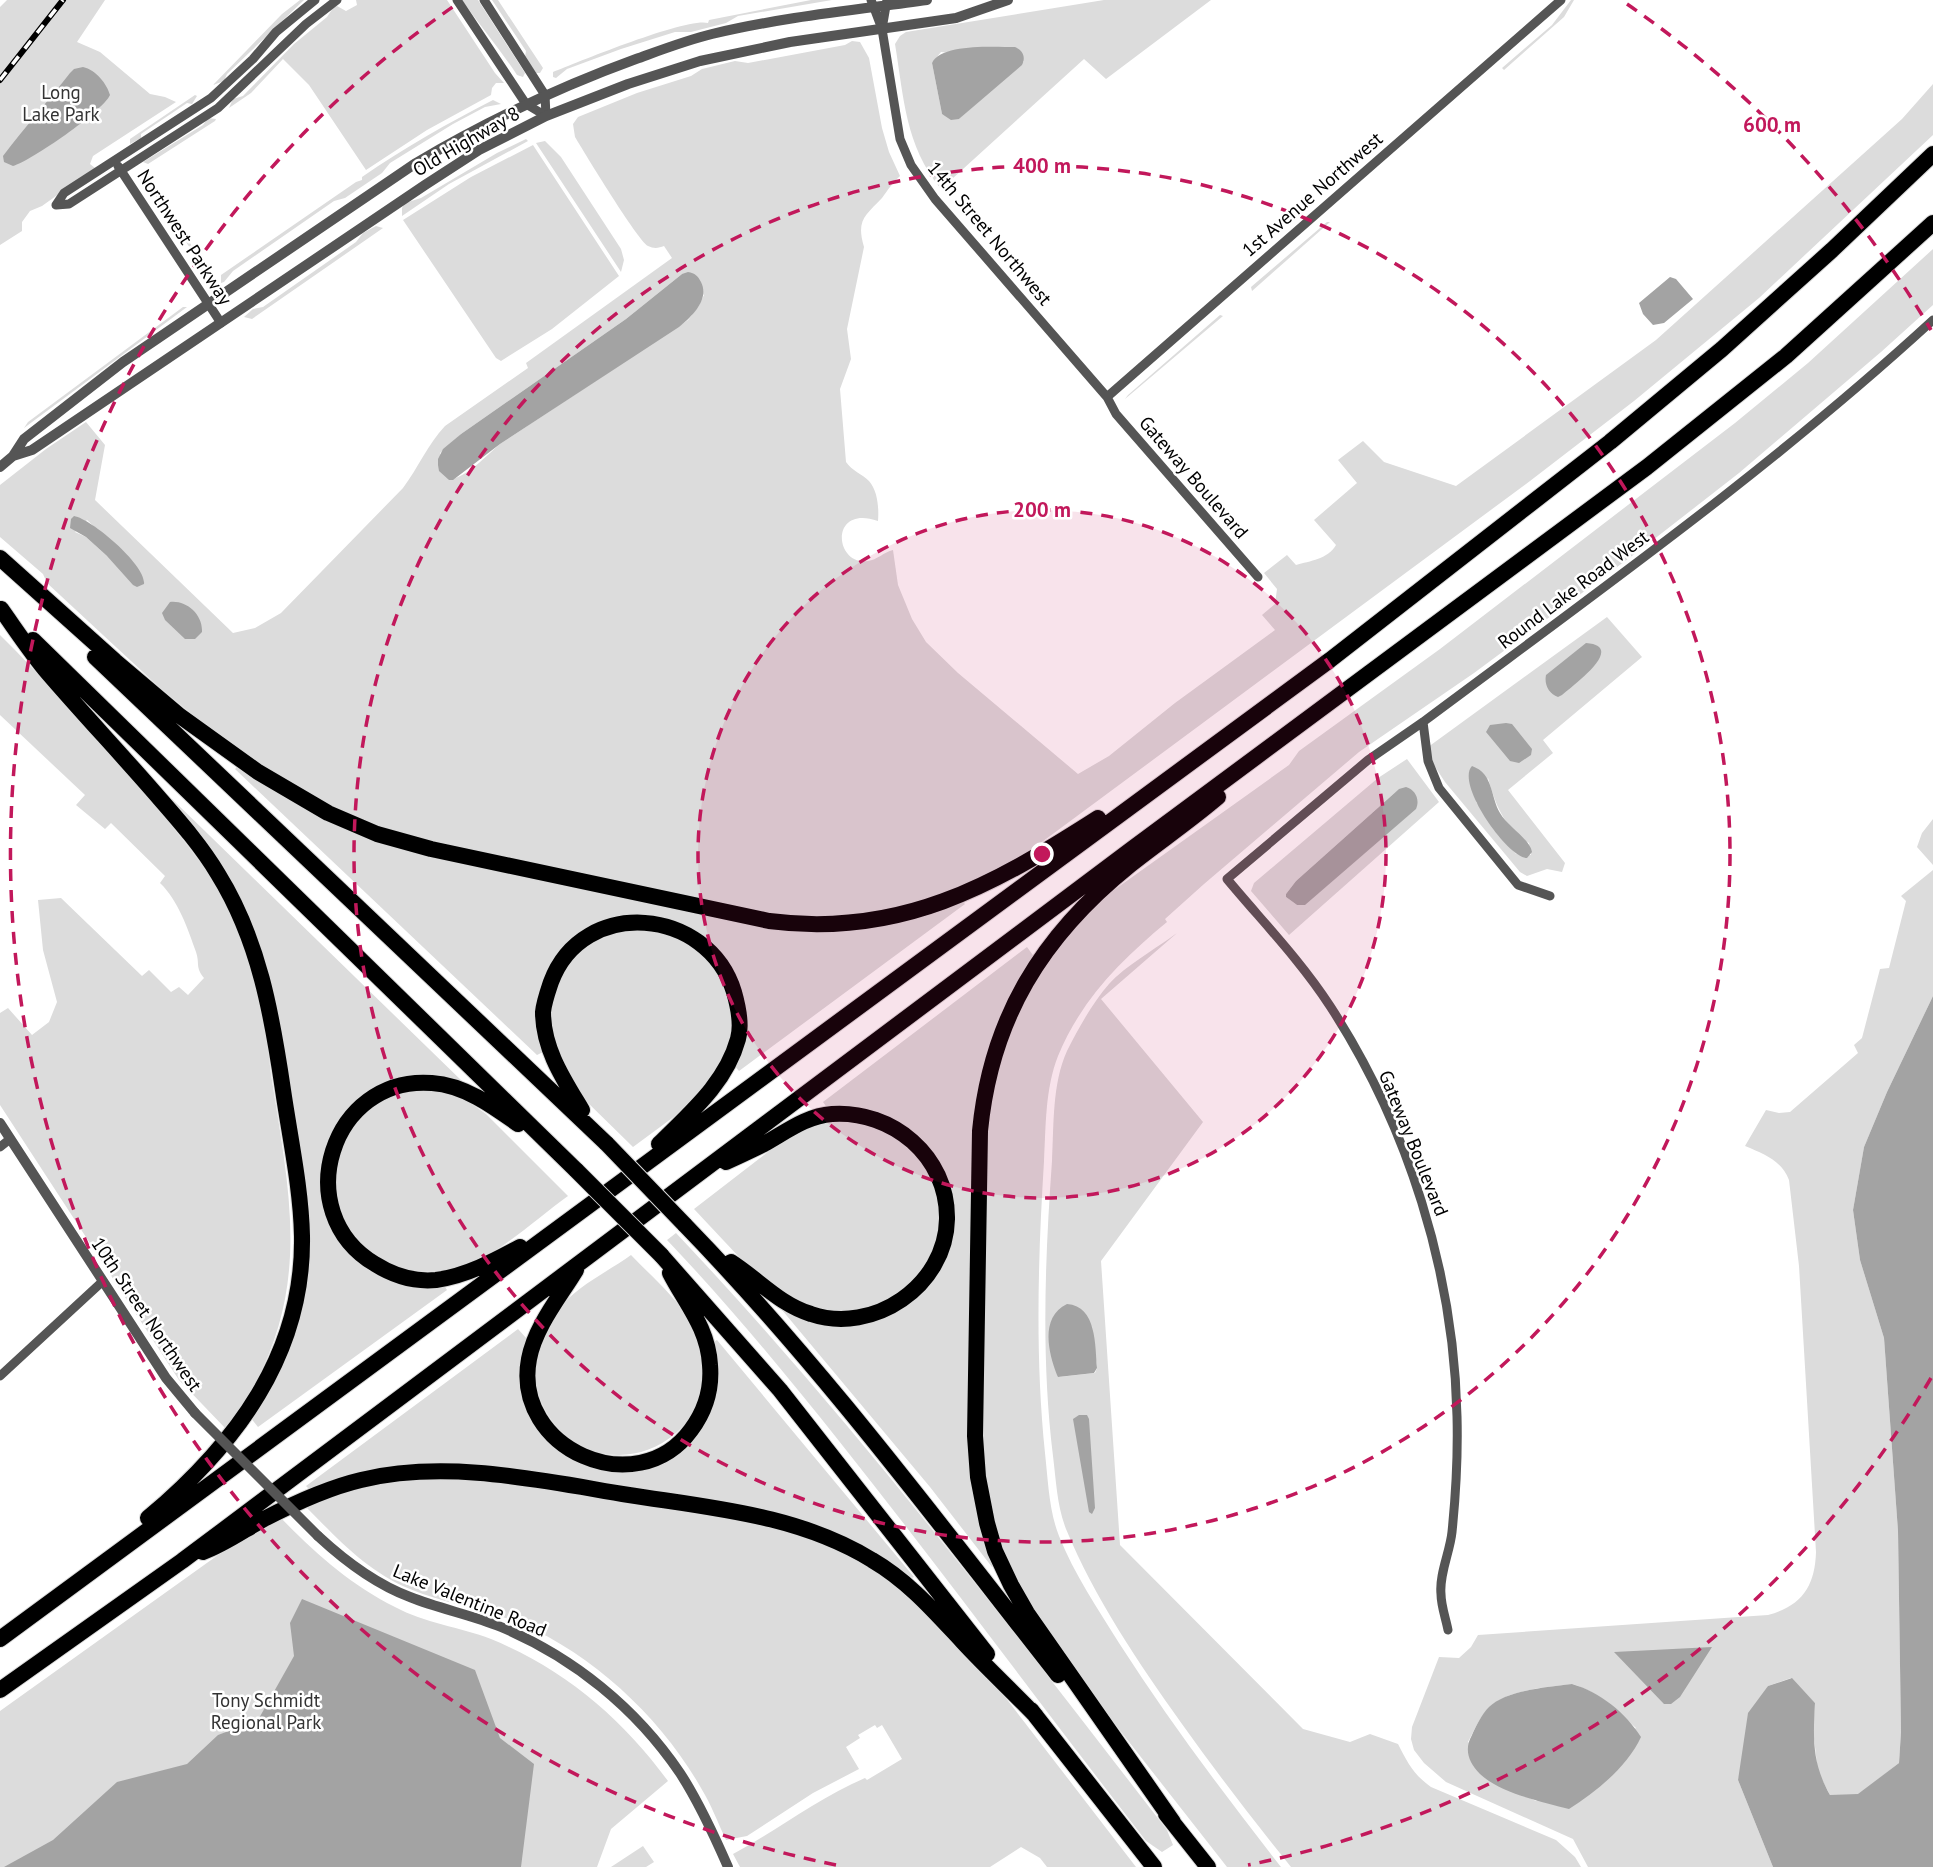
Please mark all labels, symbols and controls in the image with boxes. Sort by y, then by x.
park label: Long Lake Park [22,80,100,126]
street label: Old Highway 8 [408,101,524,181]
text: 600 m [1743,111,1801,138]
street label: 1st Avenue Northwest [1237,126,1388,262]
text: 400 m [1013,152,1071,179]
street label: 14th Street Northwest [923,156,1058,310]
street label: Northwest Parkway [132,165,238,309]
street label: Gateway Boulevard [1134,411,1254,543]
text: 200 m [1013,496,1071,523]
street label: Round Lake Road West [1493,524,1654,654]
centre of rings [1030,842,1054,866]
street label: Gateway Boulevard [1374,1067,1454,1219]
street label: 10th Street Northwest [86,1232,208,1396]
street label: Lake Valentine Road [390,1558,550,1642]
park label: Tony Schmidt Regional Park [211,1688,321,1734]

